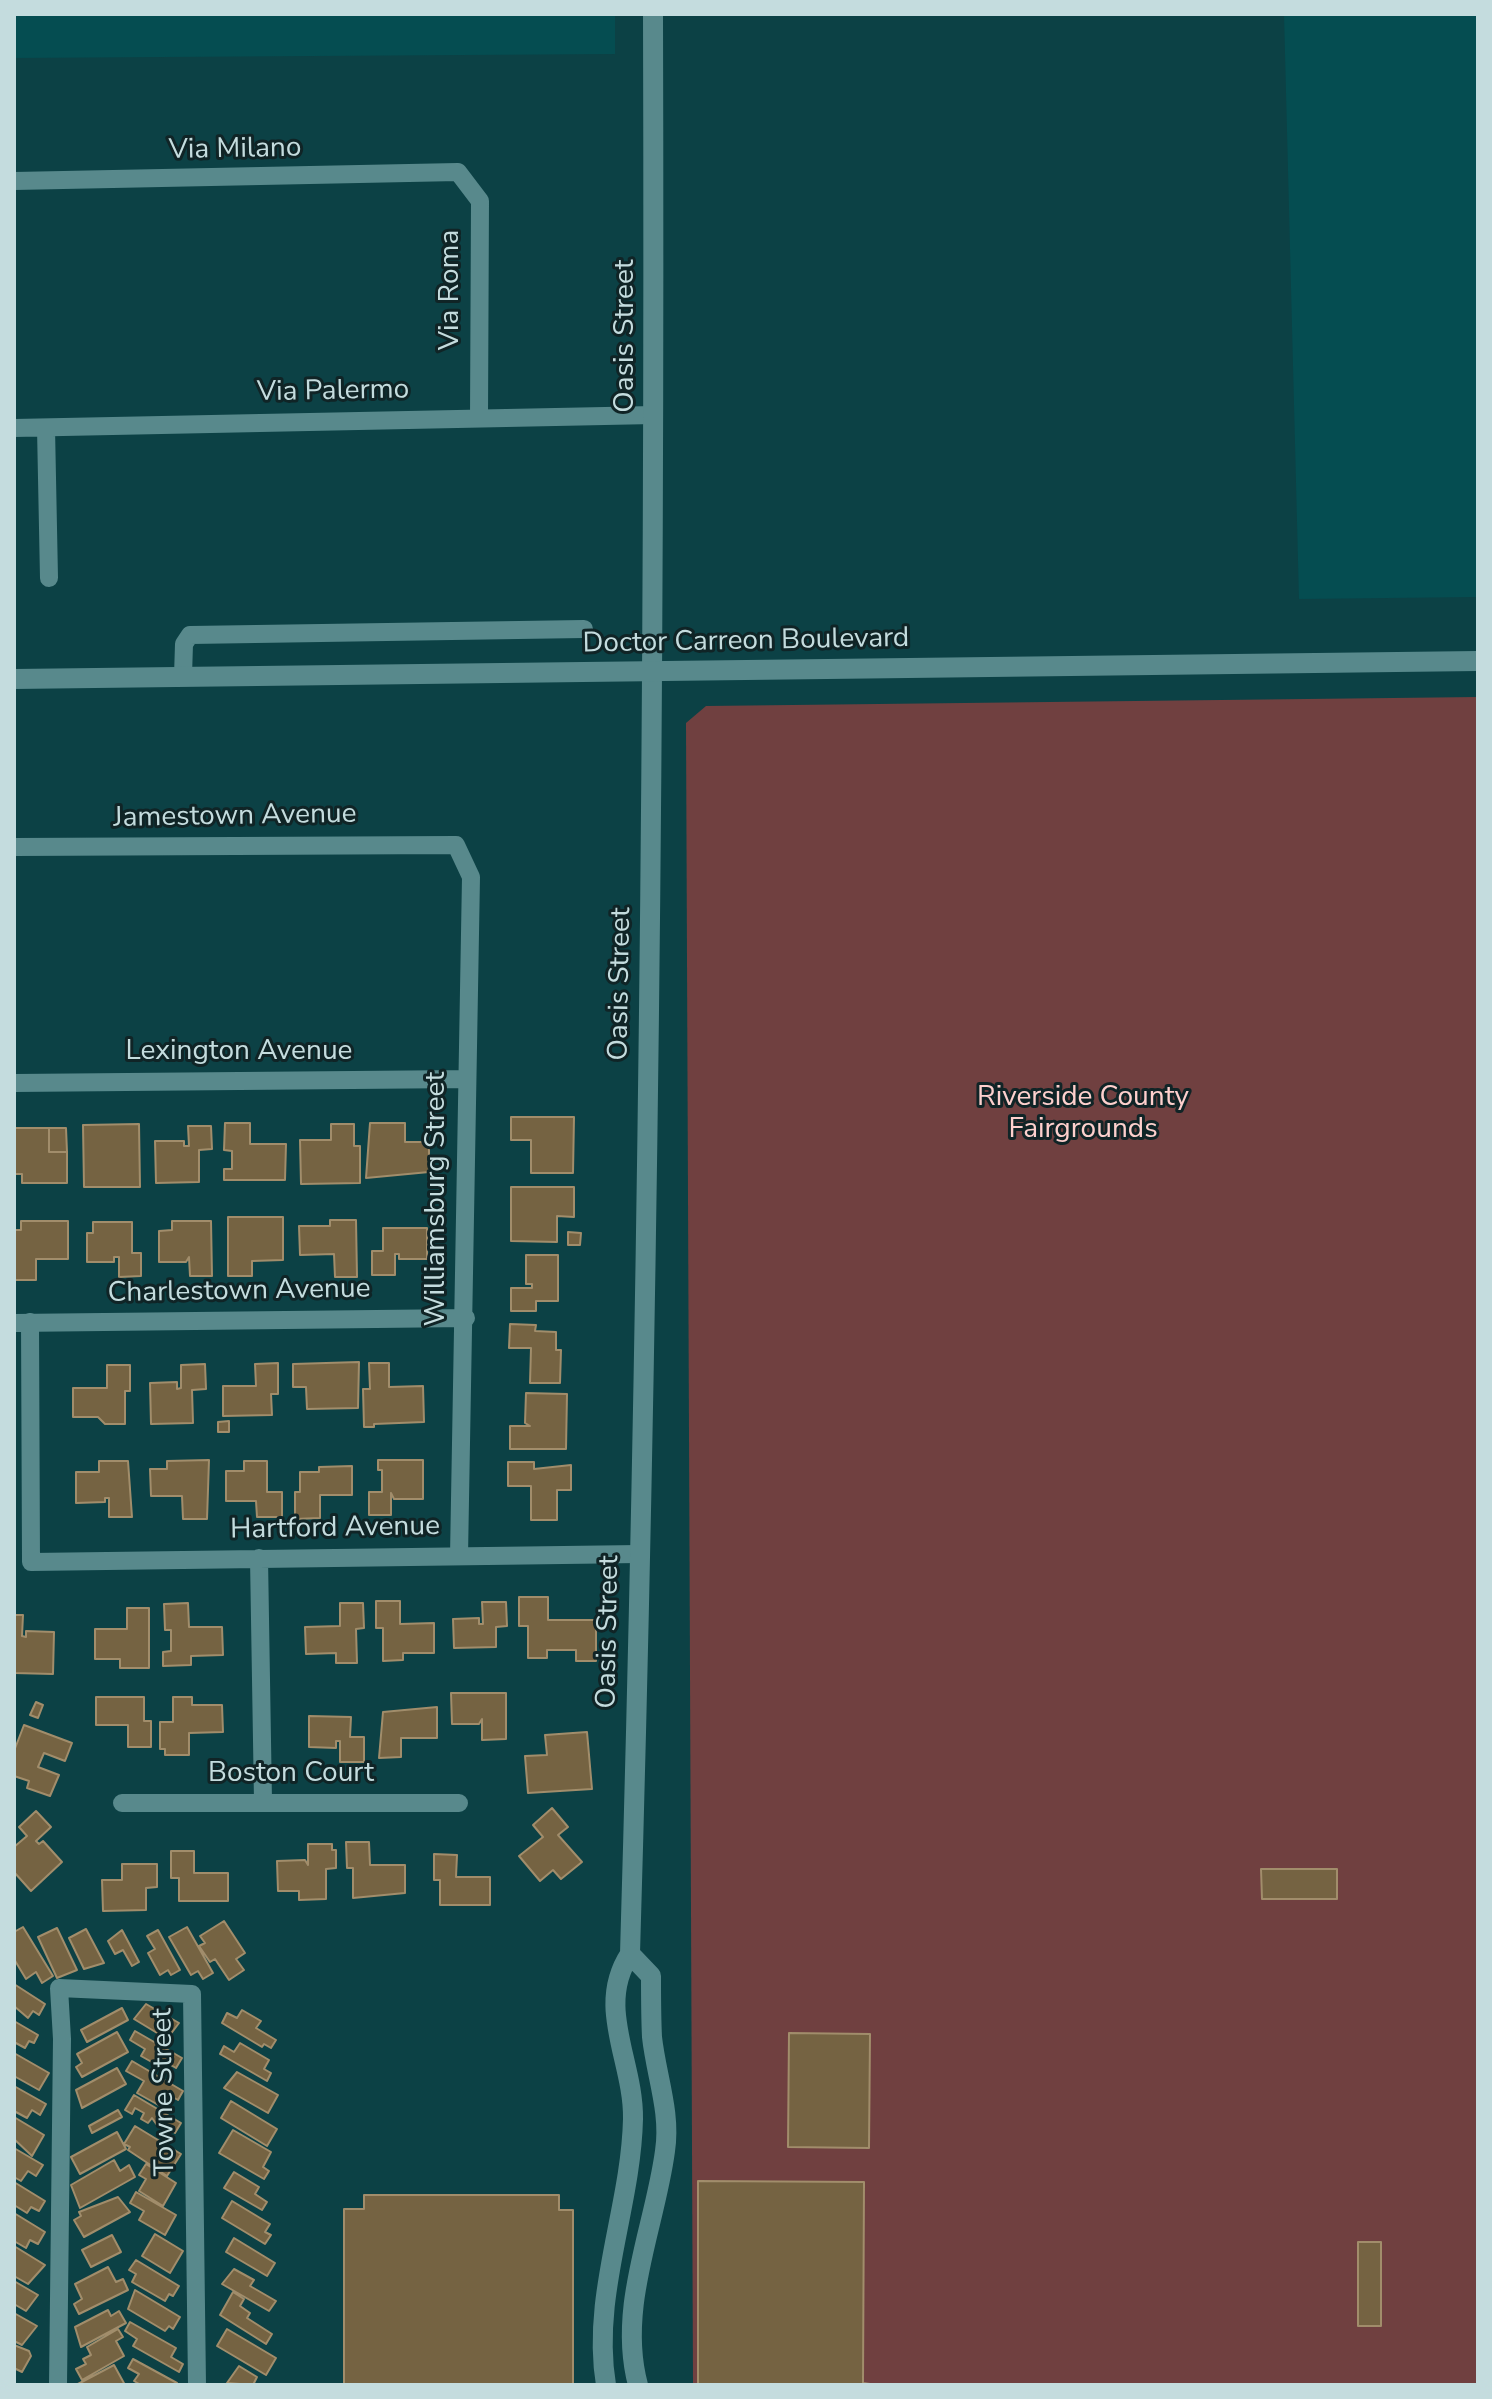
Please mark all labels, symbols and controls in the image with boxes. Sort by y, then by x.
street label: Via Milano [168,132,302,168]
street label: Via Roma [434,230,468,350]
street label: Oasis Street [609,259,643,413]
street label: Via Palermo [257,374,409,410]
street label: Doctor Carreon Boulevard [582,622,910,662]
street label: Jamestown Avenue [113,798,357,836]
street label: Oasis Street [603,907,639,1061]
street label: Lexington Avenue [126,1035,352,1069]
street label: Williamsburg Street [420,1072,454,1326]
park label: Riverside County Fairgrounds [977,1081,1189,1147]
street label: Charlestown Avenue [107,1273,371,1311]
street label: Hartford Avenue [230,1510,440,1548]
street label: Oasis Street [591,1555,627,1709]
street label: Boston Court [208,1757,374,1791]
street label: Towne Street [147,2008,183,2176]

